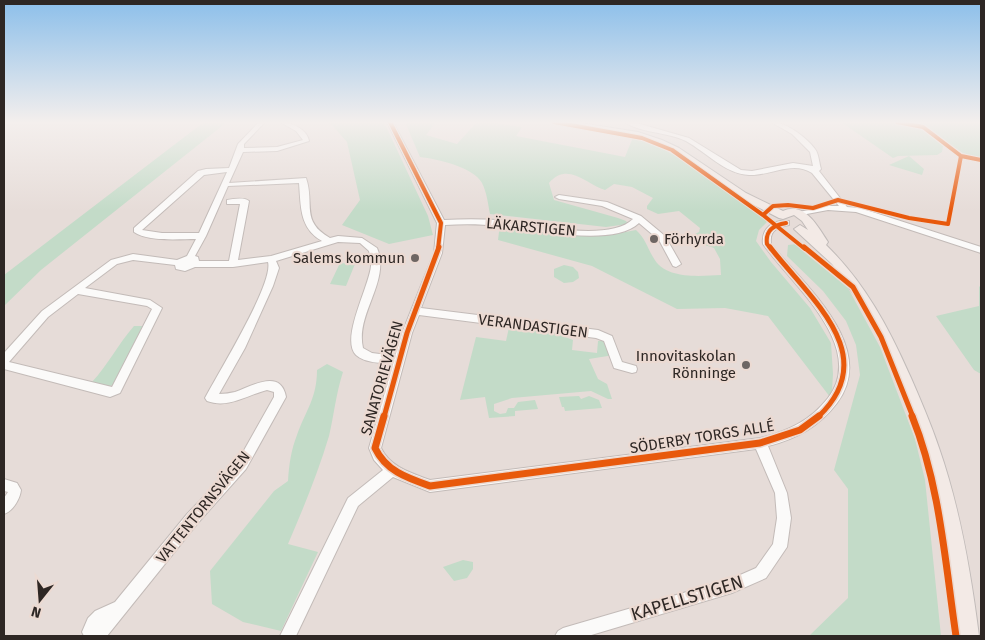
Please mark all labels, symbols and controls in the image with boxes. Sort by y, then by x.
street label: LÄKARSTIGEN [485,214,577,240]
place label: Förhyrda [664,230,724,248]
marker: Förhyrda [648,233,660,245]
place label: Salems kommun [293,249,405,267]
marker: Salems kommun [409,252,421,264]
street label: VERANDASTIGEN [477,310,589,342]
street label: SANATORIEVÄGEN [357,319,407,437]
place label: Innovitaskolan Rönninge [636,347,736,382]
marker: Innovitaskolan Rönninge [740,359,752,371]
street label: SÖDERBY TORGS ALLÉ [628,417,776,457]
street label: VATTENTORNSVÄGEN [152,447,254,567]
street label: KAPELLSTIGEN [628,571,746,625]
north arrow [15,575,65,625]
text: N [29,602,43,621]

